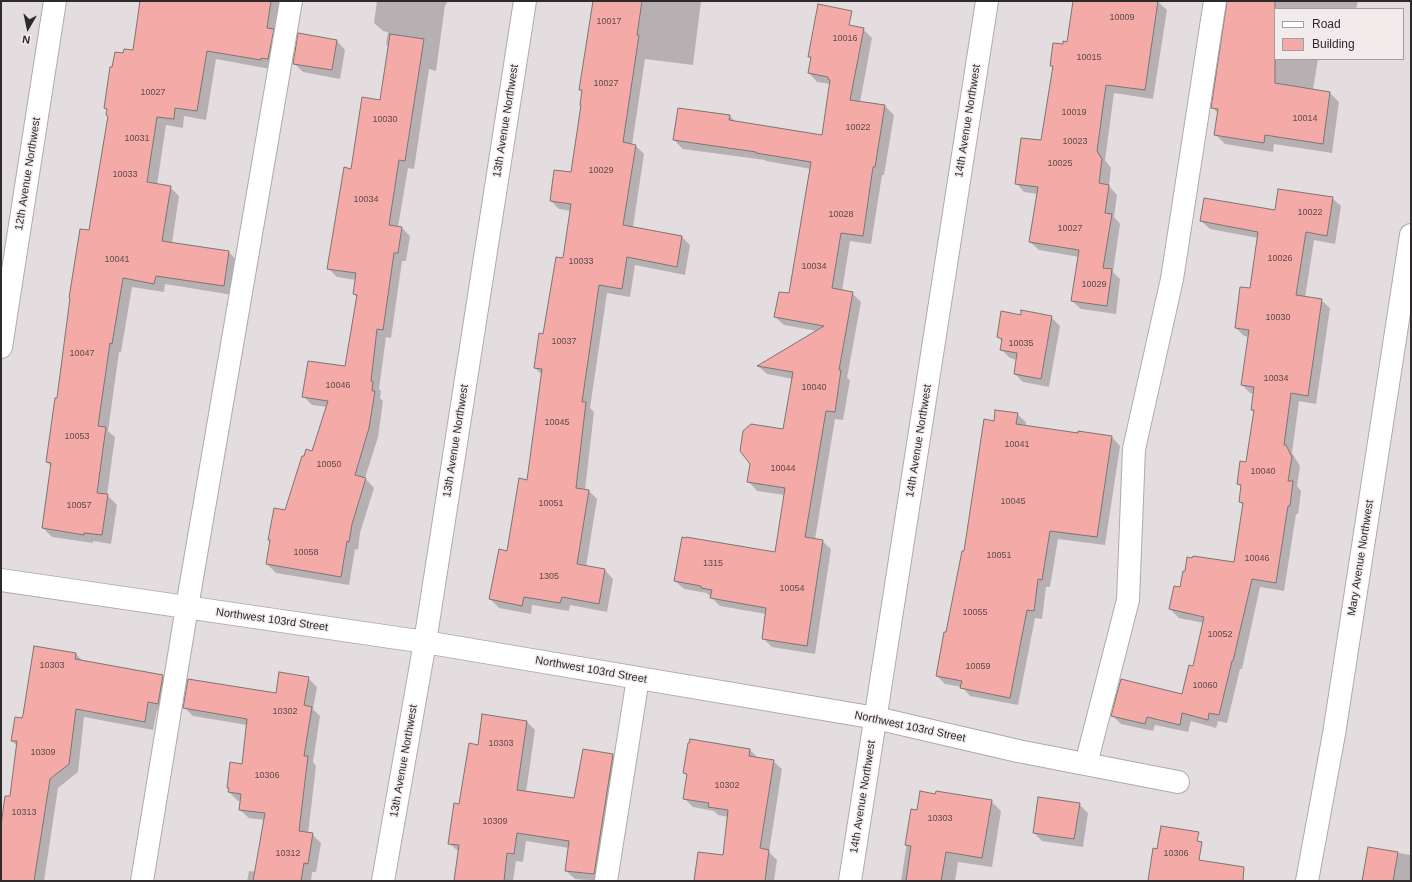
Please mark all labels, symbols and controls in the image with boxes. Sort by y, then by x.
north arrow [8,8,48,48]
legend [1274,8,1404,60]
house number: 10009 [1109,13,1135,23]
house number: 10017 [596,17,622,27]
text: Road [1312,17,1341,31]
text: N [21,33,31,46]
house number: 10016 [832,34,858,44]
text: Building [1312,37,1355,51]
house number: 10015 [1076,53,1102,63]
street label: 13th Avenue Northwest [491,64,521,178]
street label: 14th Avenue Northwest [953,64,983,178]
house number: 10027 [593,79,619,89]
house number: 10027 [140,88,166,98]
house number: 10019 [1061,108,1087,118]
house number: 10014 [1292,114,1318,124]
house number: 10030 [372,115,398,125]
street label: 12th Avenue Northwest [13,117,43,231]
house number: 10022 [845,123,871,133]
house number: 10031 [124,134,150,144]
house number: 10023 [1062,137,1088,147]
house number: 10025 [1047,159,1073,169]
house number: 10029 [588,166,614,176]
house number: 10033 [112,170,138,180]
house number: 10034 [353,195,379,205]
house number: 10022 [1297,208,1323,218]
house number: 10028 [828,210,854,220]
house number: 10027 [1057,224,1083,234]
house number: 10026 [1267,254,1293,264]
house number: 10041 [104,255,130,265]
house number: 10033 [568,257,594,267]
house number: 10034 [801,262,827,272]
house number: 10029 [1081,280,1107,290]
house number: 10030 [1265,313,1291,323]
house number: 10037 [551,337,577,347]
house number: 10035 [1008,339,1034,349]
house number: 10047 [69,349,95,359]
house number: 10034 [1263,374,1289,384]
house number: 10046 [325,381,351,391]
house number: 10040 [801,383,827,393]
street label: 13th Avenue Northwest [441,384,471,498]
street label: 14th Avenue Northwest [904,384,934,498]
house number: 10045 [544,418,570,428]
house number: 10053 [64,432,90,442]
house number: 10041 [1004,440,1030,450]
house number: 10050 [316,460,342,470]
house number: 10044 [770,464,796,474]
house number: 10040 [1250,467,1276,477]
house number: 10045 [1000,497,1026,507]
house number: 10051 [538,499,564,509]
street label: Mary Avenue Northwest [1345,499,1377,617]
house number: 10057 [66,501,92,511]
house number: 10058 [293,548,319,558]
house number: 10051 [986,551,1012,561]
house number: 10046 [1244,554,1270,564]
house number: 1315 [703,559,723,569]
house number: 1305 [539,572,559,582]
house number: 10054 [779,584,805,594]
street label: Northwest 103rd Street [215,606,329,634]
house number: 10055 [962,608,988,618]
house number: 10052 [1207,630,1233,640]
street label: Northwest 103rd Street [534,654,648,686]
house number: 10303 [39,661,65,671]
house number: 10059 [965,662,991,672]
house number: 10060 [1192,681,1218,691]
street label: 13th Avenue Northwest [388,704,420,818]
house number: 10302 [272,707,298,717]
street label: Northwest 103rd Street [853,709,967,745]
house number: 10303 [488,739,514,749]
street label: 14th Avenue Northwest [848,740,878,854]
house number: 10309 [30,748,56,758]
house number: 10306 [254,771,280,781]
house number: 10302 [714,781,740,791]
house number: 10313 [11,808,37,818]
house number: 10303 [927,814,953,824]
house number: 10309 [482,817,508,827]
house number: 10312 [275,849,301,859]
house number: 10306 [1163,849,1189,859]

